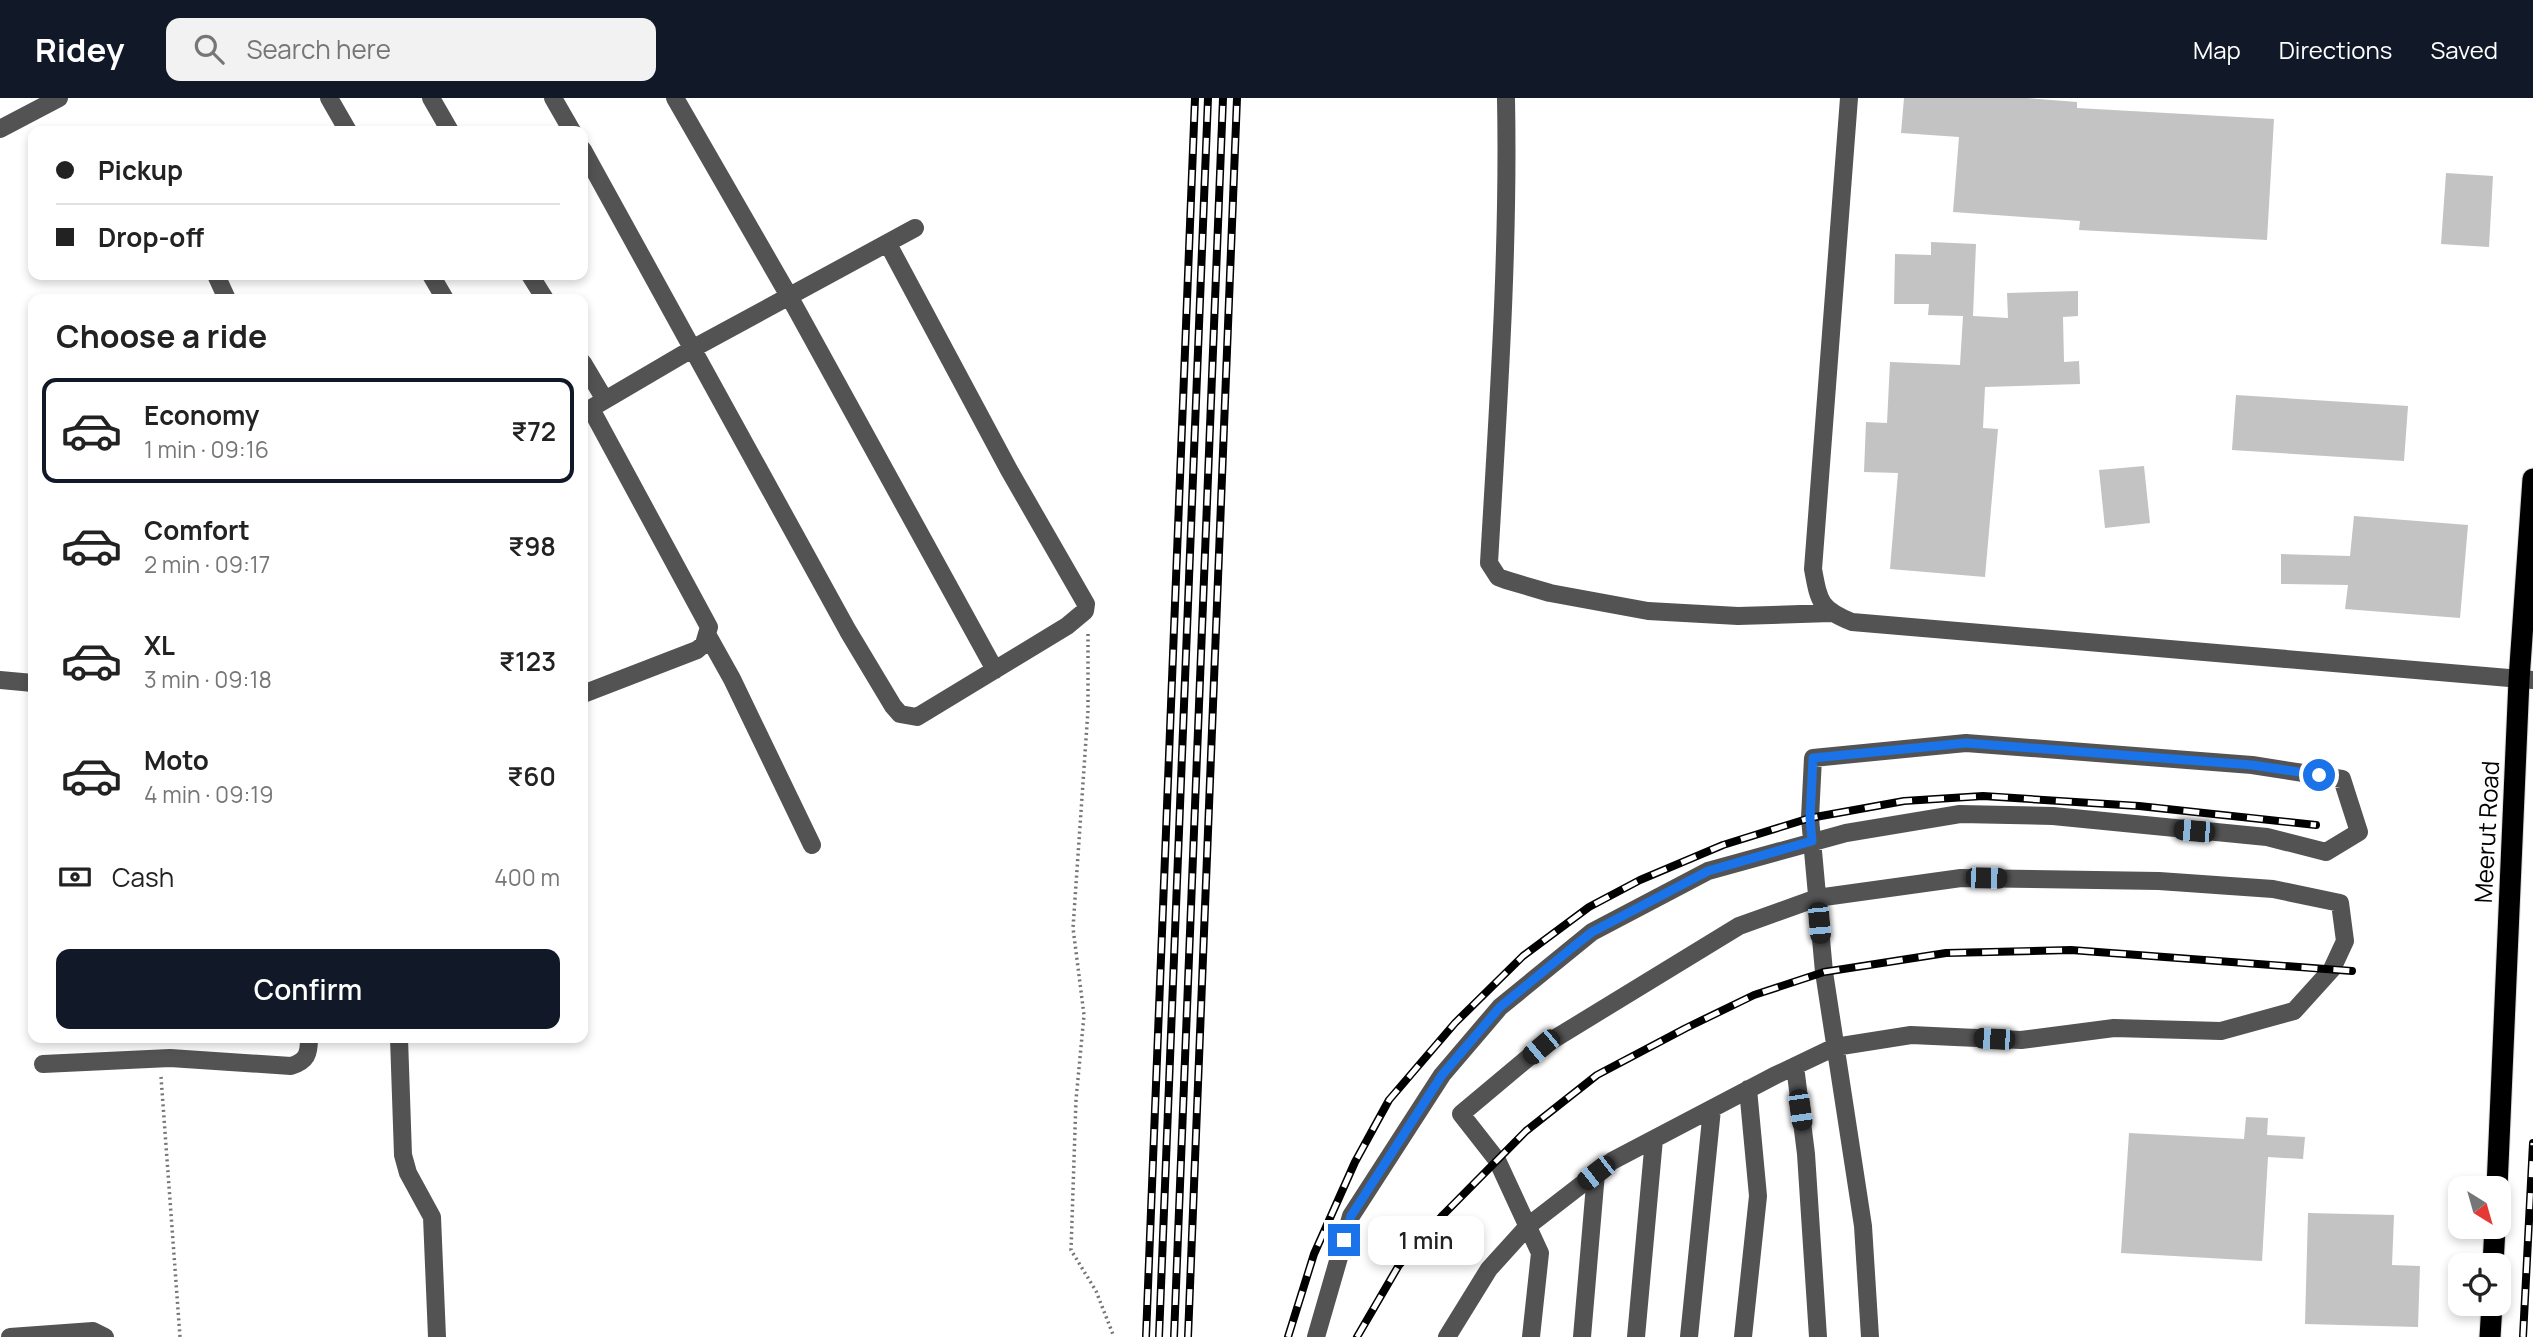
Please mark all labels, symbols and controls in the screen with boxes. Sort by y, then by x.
search box [166,18,656,81]
text: Ridey [35,27,124,72]
icon: search [190,30,228,68]
text: Search here [246,31,391,67]
text: Map [2193,33,2241,66]
text: Directions [2279,33,2392,66]
text: Saved [2430,33,2498,66]
text: Pickup [98,152,183,188]
text: Drop-off [98,219,204,255]
text: Choose a ride [56,314,267,358]
text: Economy [144,397,259,433]
icon: car [60,399,123,462]
text: ₹72 [511,413,556,449]
text: 1 min · 09:16 [144,433,269,465]
text: Comfort [144,512,250,548]
icon: car [60,514,123,577]
text: ₹98 [508,528,556,564]
text: 2 min · 09:17 [144,548,270,580]
text: XL [144,627,175,663]
icon: car [60,629,123,692]
text: ₹123 [499,643,556,679]
text: 3 min · 09:18 [144,663,272,695]
text: Moto [144,742,209,778]
icon: car [60,744,123,807]
text: ₹60 [507,758,556,794]
route start [2303,759,2335,791]
street label: Meerut Road [2466,760,2506,904]
text: 4 min · 09:19 [144,778,274,810]
car [2173,819,2216,843]
icon: cash [56,858,94,896]
text: Cash [112,859,174,895]
text: 400 m [494,861,560,893]
car [1965,867,2008,889]
car [1807,901,1832,945]
button: Confirm [56,949,560,1029]
car [1519,1025,1564,1069]
car [1973,1027,2016,1051]
car [1787,1088,1814,1132]
car [1573,1152,1620,1194]
north arrow [2448,1176,2511,1239]
map controls [2448,1176,2511,1316]
callout: 1 min [1368,1216,1484,1264]
route end [1328,1224,1360,1256]
text: 1 min [1399,1224,1453,1256]
button: locate [2448,1253,2511,1316]

